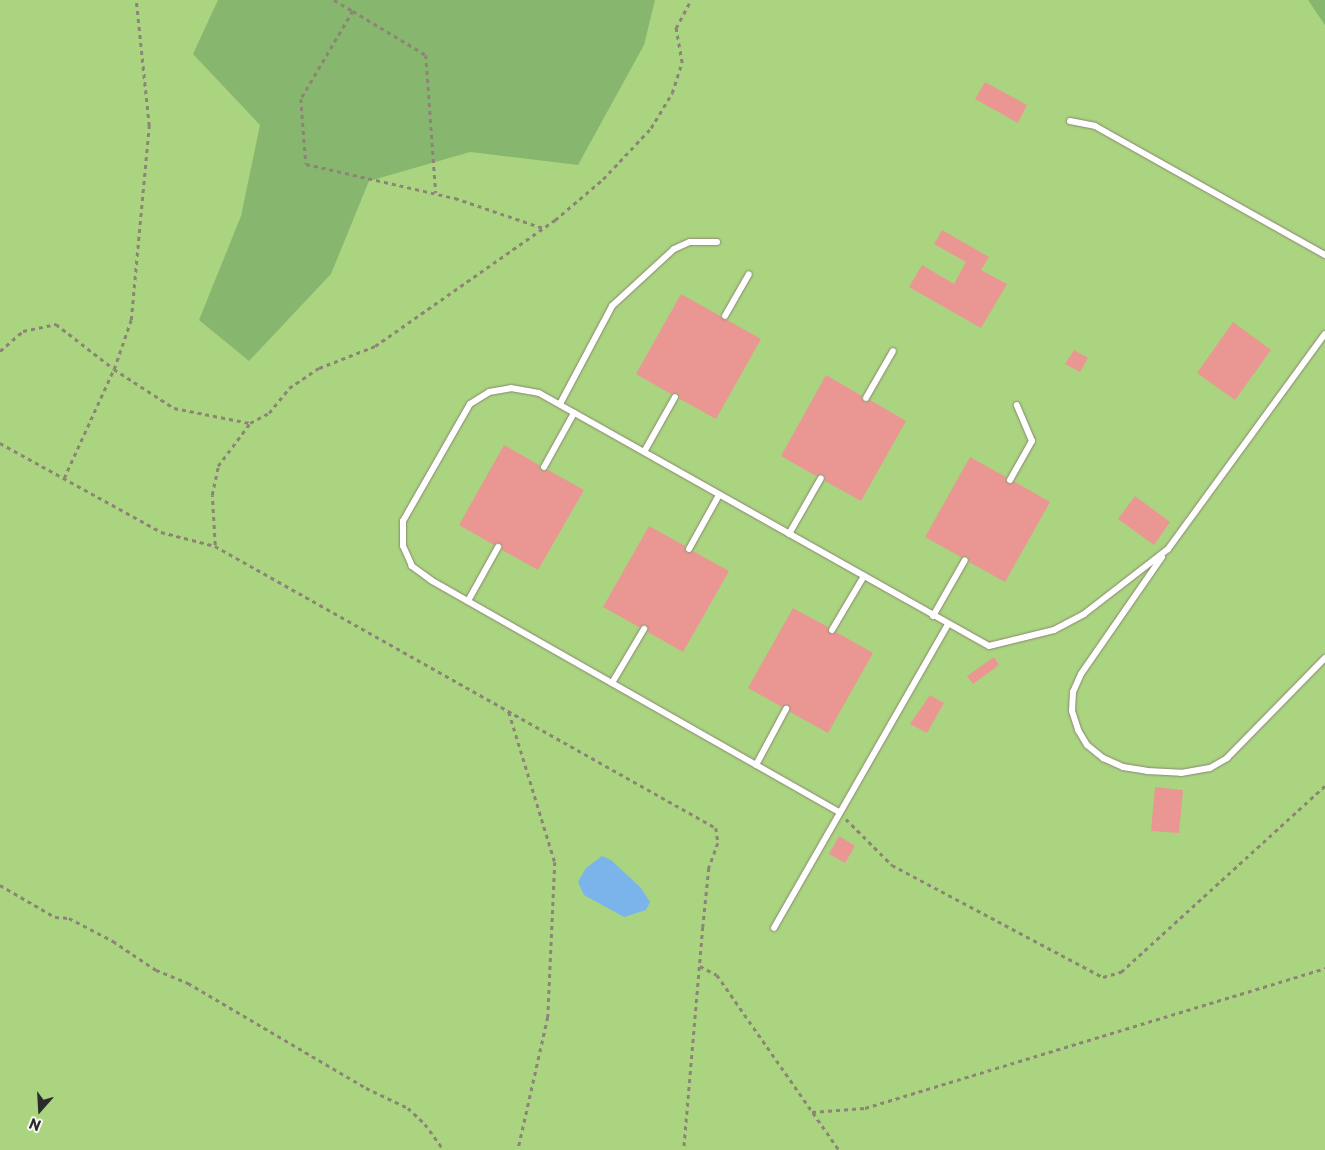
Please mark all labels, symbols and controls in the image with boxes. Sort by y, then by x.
north arrow [15,1085,65,1135]
text: N [26,1113,44,1136]

